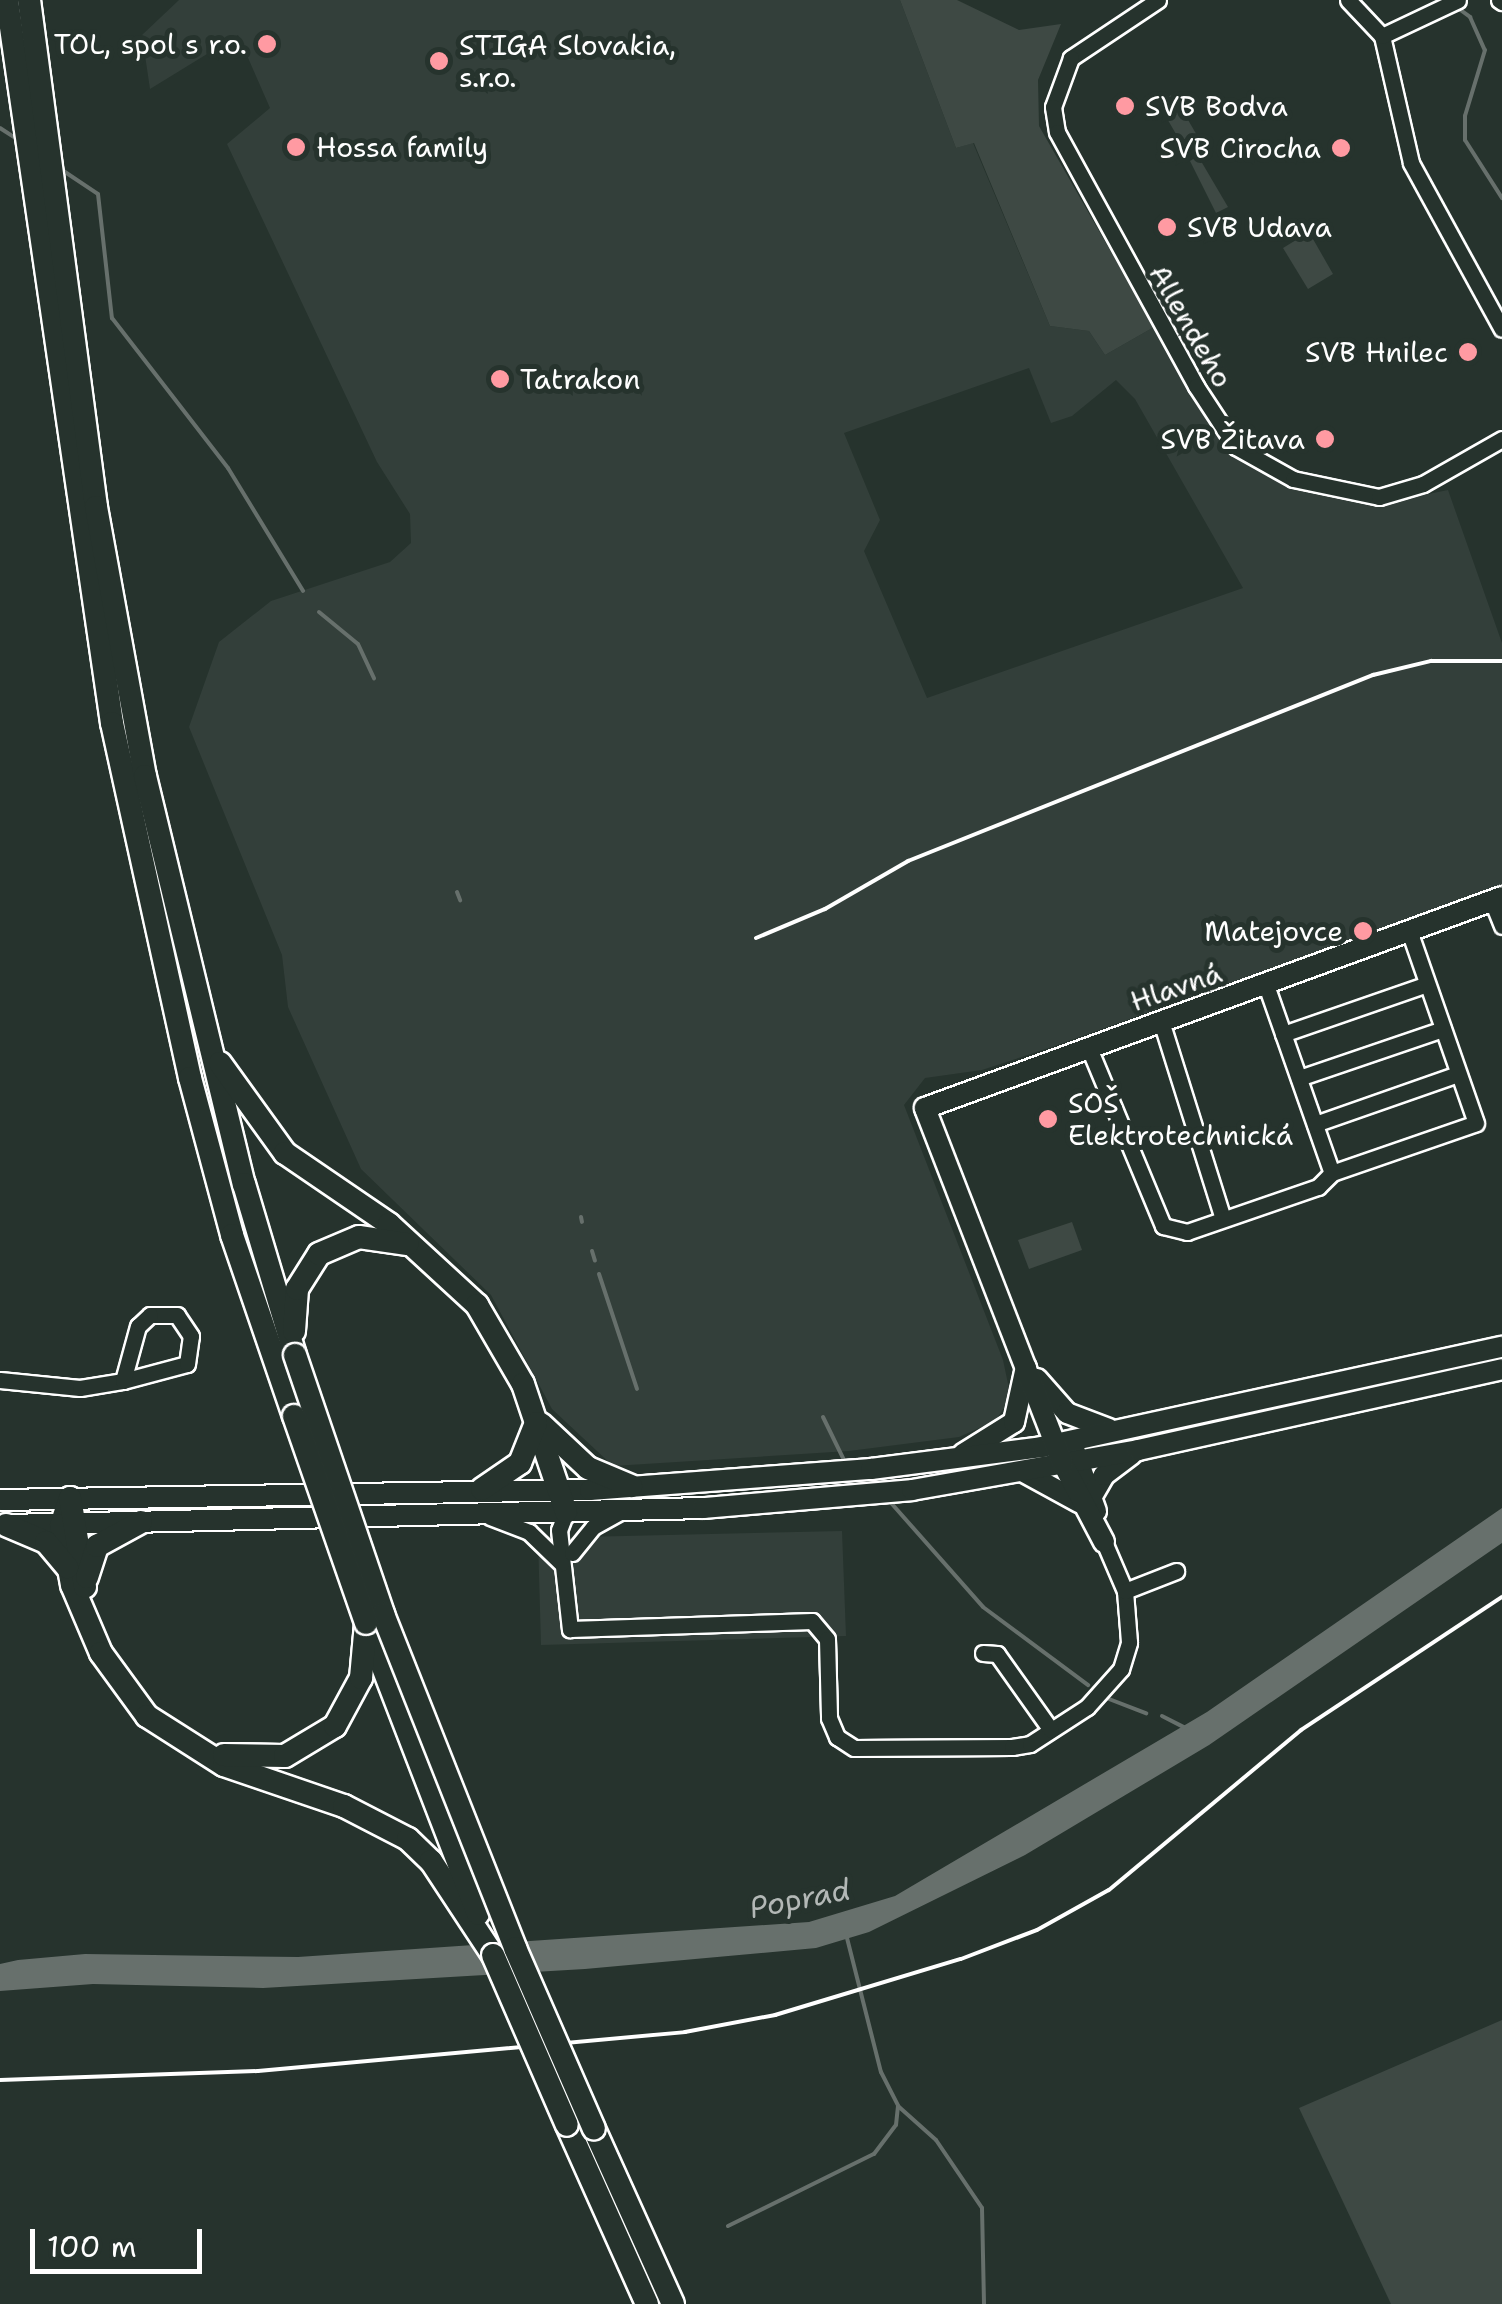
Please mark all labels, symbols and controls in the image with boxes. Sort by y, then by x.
place label: TOL, spol s r.o. [54,27,247,61]
place label: STIGA Slovakia, s.r.o. [459,28,676,94]
marker: TOL, spol s r.o. [256,33,278,55]
marker: STIGA Slovakia, s.r.o. [428,50,450,72]
place label: SVB Bodva [1145,89,1288,123]
marker: SVB Bodva [1114,95,1136,117]
place label: Hossa family [316,130,488,164]
place label: SVB Cirocha [1159,131,1321,165]
marker: Hossa family [285,136,307,158]
marker: SVB Cirocha [1330,137,1352,159]
place label: SVB Udava [1187,210,1332,244]
marker: SVB Udava [1156,216,1178,238]
street label: Allendeho [1142,258,1240,394]
place label: SVB Hnilec [1305,335,1448,369]
marker: SVB Hnilec [1457,341,1479,363]
place label: Tatrakon [520,362,640,396]
marker: Tatrakon [489,368,511,390]
place label: SVB Žitava [1160,422,1305,456]
marker: SVB Žitava [1314,428,1336,450]
place label: Matejovce [1204,914,1343,948]
marker: Matejovce [1352,920,1374,942]
street label: Hlavná [1126,956,1226,1018]
place label: SOŠ Elektrotechnická [1068,1086,1293,1152]
marker: SOŠ Elektrotechnická [1037,1108,1059,1130]
water label: Poprad [747,1872,853,1926]
scale bar [35,2209,208,2271]
text: 100 m [47,2226,137,2267]

